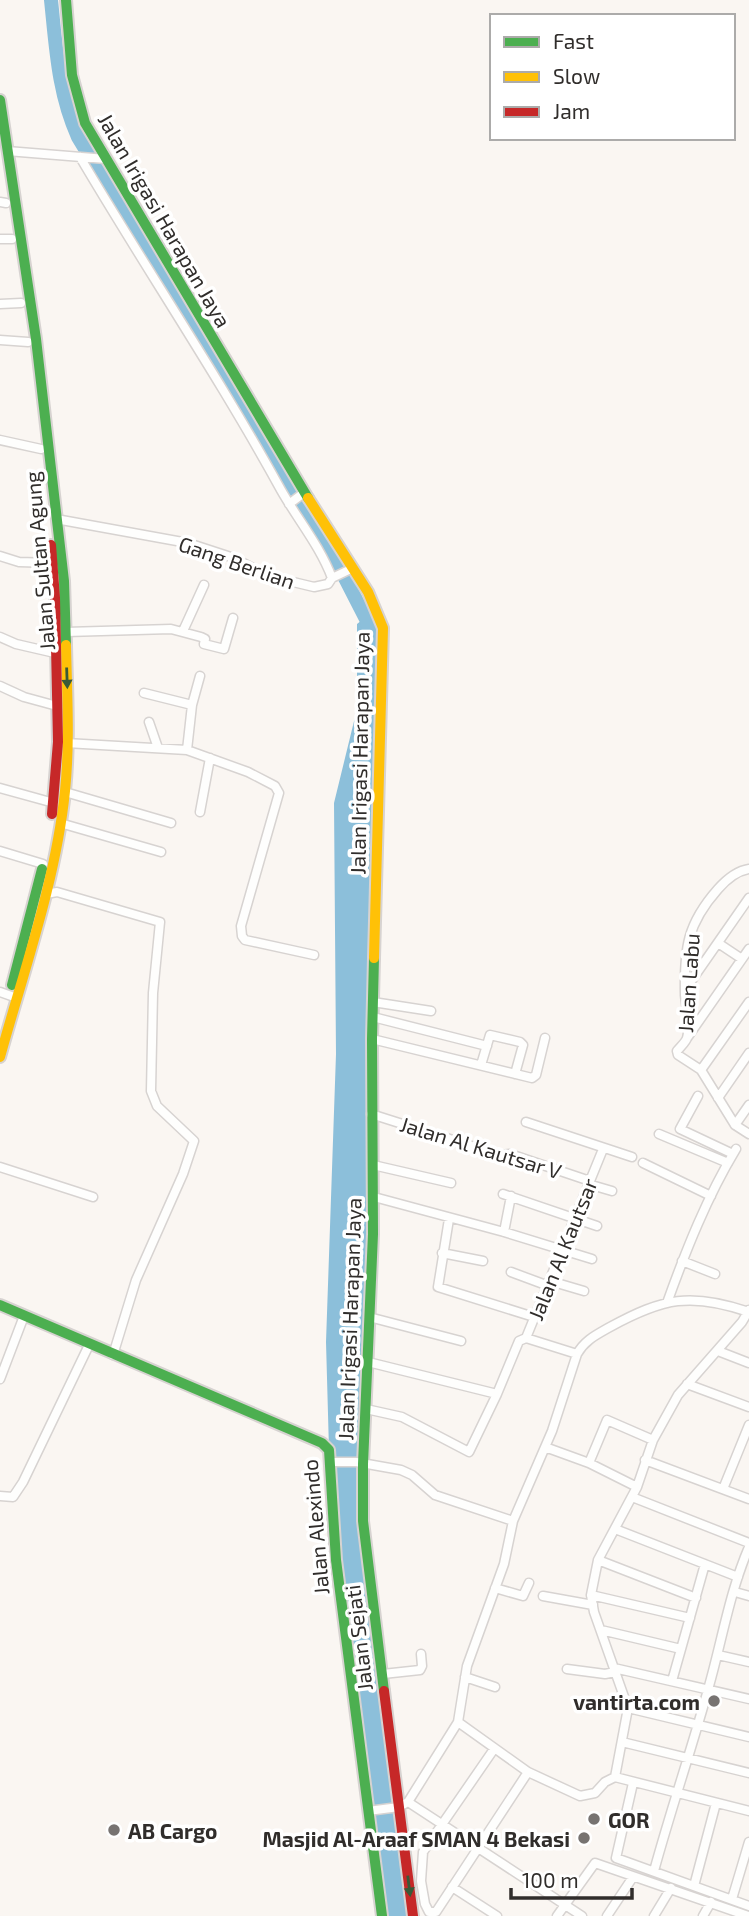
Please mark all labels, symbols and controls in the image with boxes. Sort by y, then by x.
legend [490,14,735,140]
text: Fast [553,28,594,53]
text: Slow [553,63,600,88]
text: Jam [553,98,590,123]
street label: Jalan Irigasi Harapan Jaya [93,109,237,331]
street label: Jalan Sultan Agung [19,470,59,652]
street label: Gang Berlian [176,530,298,594]
street label: Jalan Irigasi Harapan Jaya [344,631,374,875]
one-way arrow [61,667,72,689]
street label: Jalan Labu [672,932,704,1034]
street label: Jalan Al Kautsar V [397,1111,565,1183]
street label: Jalan Al Kautsar [522,1174,602,1324]
street label: Jalan Irigasi Harapan Jaya [332,1197,366,1441]
street label: Jalan Alexindo [297,1458,333,1596]
street label: Jalan Sejati [339,1584,378,1692]
place label: vantirta.com [573,1689,700,1714]
marker: vantirta.com [706,1693,722,1709]
place label: GOR [608,1807,650,1832]
marker: GOR [586,1811,602,1827]
place label: AB Cargo [128,1818,217,1843]
marker: AB Cargo [106,1822,122,1838]
place label: Masjid Al-Araaf SMAN 4 Bekasi [263,1826,570,1851]
marker: Masjid Al-Araaf SMAN 4 Bekasi [576,1830,592,1846]
scale bar [511,1856,632,1900]
text: 100 m [522,1867,579,1892]
one-way arrow [404,1875,415,1897]

